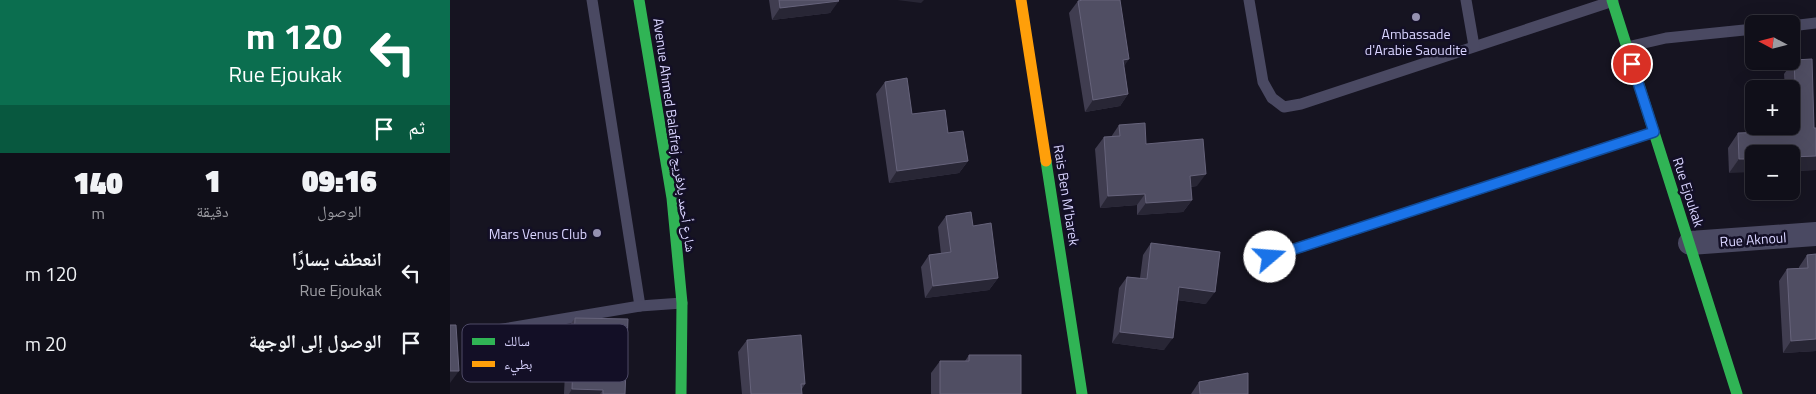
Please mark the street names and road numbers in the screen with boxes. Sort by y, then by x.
street label: Avenue Ahmed Balafrej شارع أحمد بلافريج [648,17,702,253]
street label: Rais Ben M’barek [1049,143,1085,247]
street label: Rue Ejoukak [1668,154,1710,230]
street label: Rue Aknoul [1719,226,1787,252]

